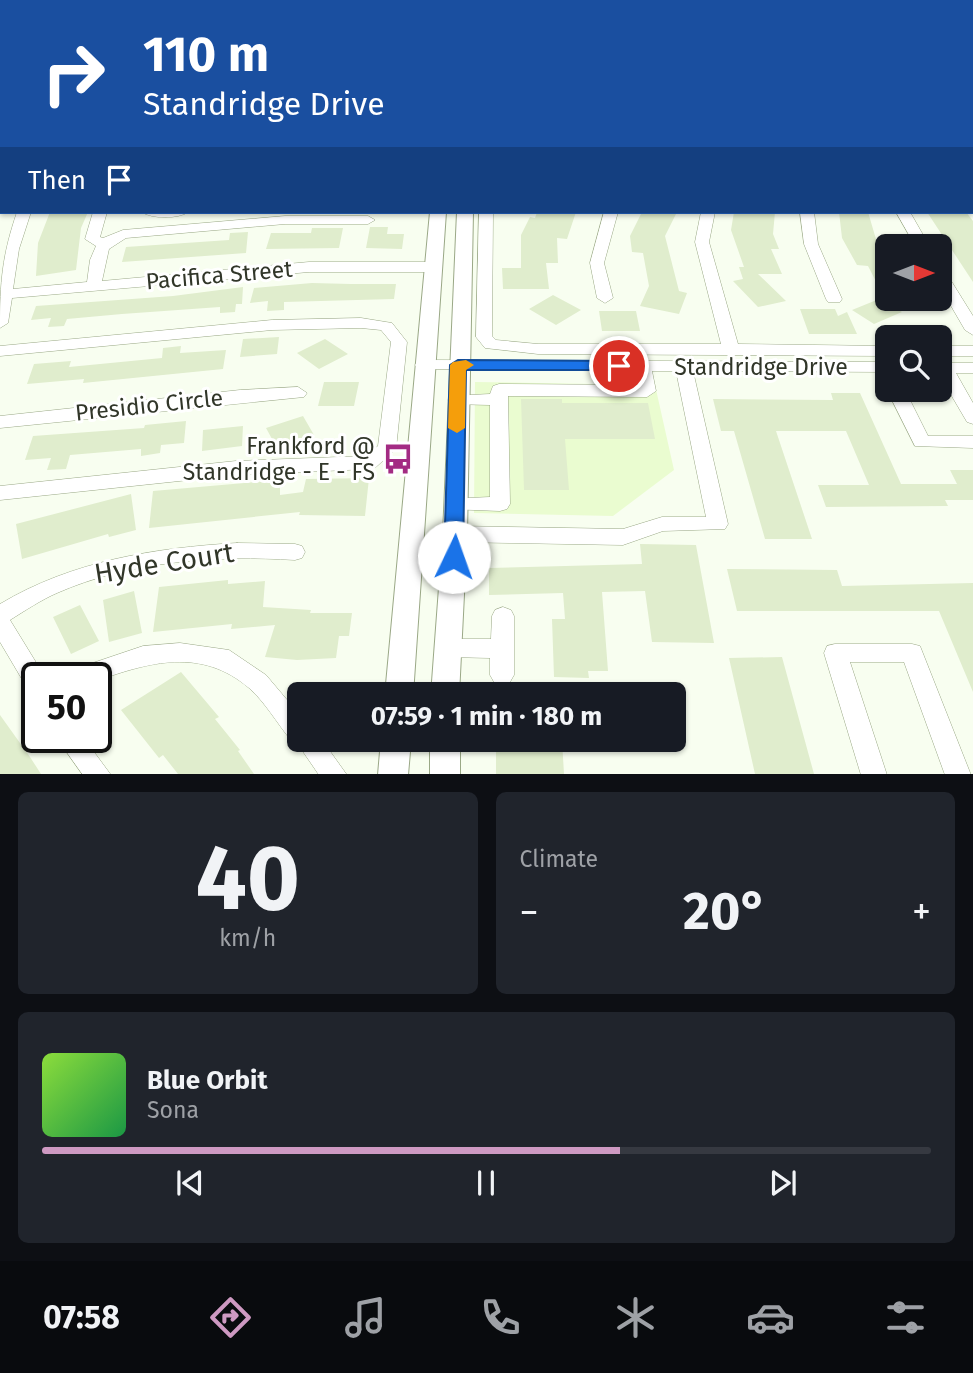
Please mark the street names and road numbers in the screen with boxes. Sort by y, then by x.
street label: Pacifica Street [145,255,294,295]
street label: Standridge Drive [674,353,848,381]
street label: Presidio Circle [74,383,224,427]
street label: Hyde Court [92,536,237,590]

